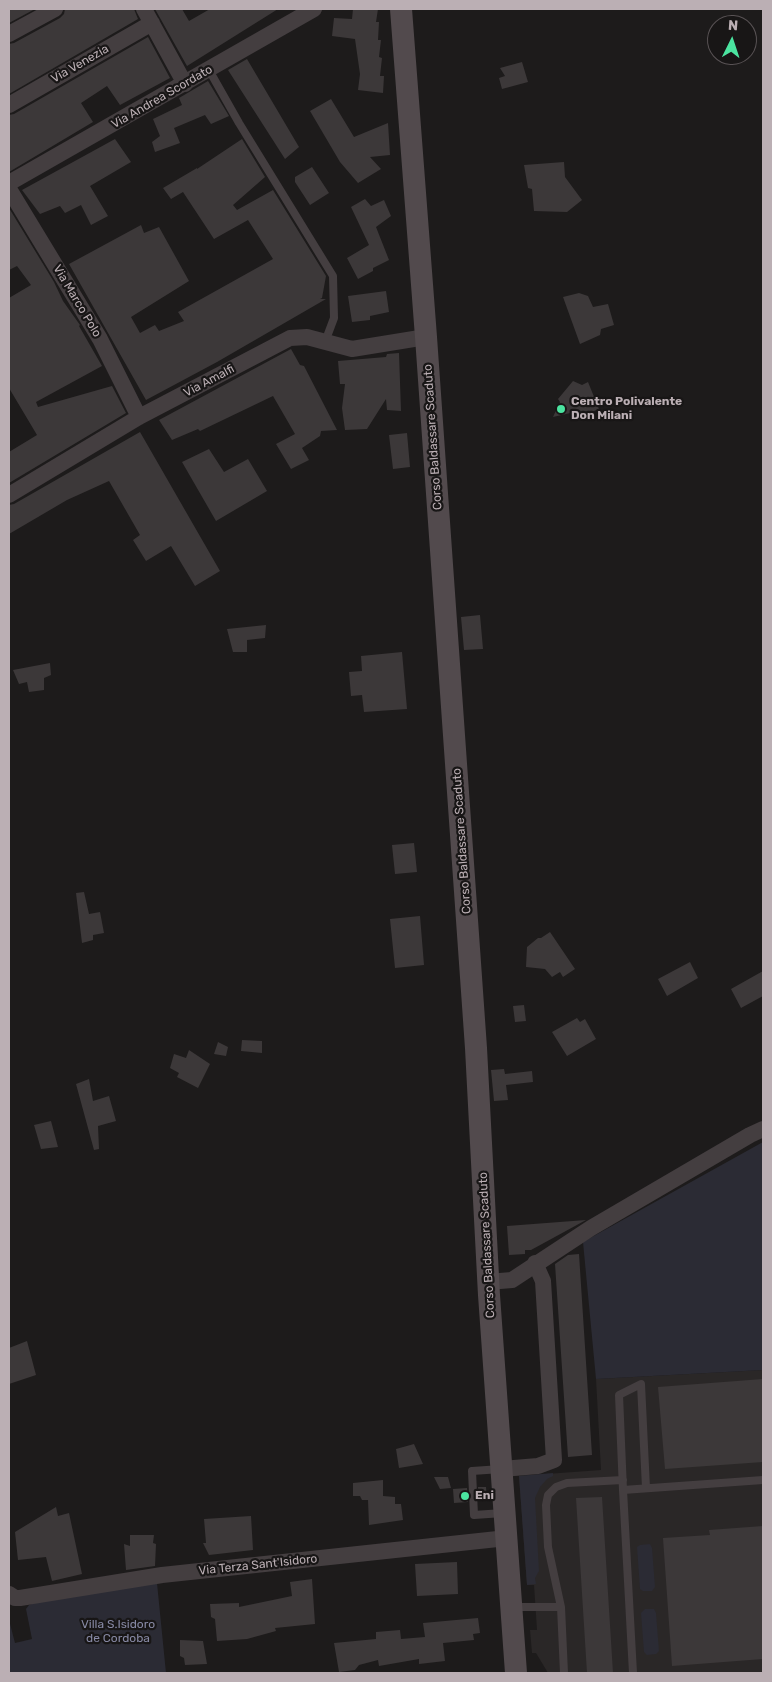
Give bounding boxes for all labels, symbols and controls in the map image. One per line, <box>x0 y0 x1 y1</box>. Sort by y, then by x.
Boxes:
north arrow <box>707 15 757 65</box>
text: N <box>727 17 739 34</box>
street label: Via Venezia <box>49 42 111 86</box>
street label: Via Andrea Scordato <box>109 62 215 132</box>
street label: Via Marco Polo <box>50 262 104 340</box>
street label: Via Amalfi <box>181 362 237 400</box>
street label: Corso Baldassare Scaduto <box>421 364 445 510</box>
place label: Centro Polivalente Don Milani <box>571 395 682 423</box>
marker: Centro Polivalente Don Milani <box>555 403 567 415</box>
street label: Corso Baldassare Scaduto <box>450 768 474 914</box>
street label: Corso Baldassare Scaduto <box>476 1172 498 1318</box>
place label: Eni <box>475 1489 494 1503</box>
marker: Eni <box>459 1490 471 1502</box>
street label: Via Terza Sant'Isidoro <box>198 1552 318 1578</box>
park label: Villa S.Isidoro de Cordoba <box>81 1618 155 1646</box>

